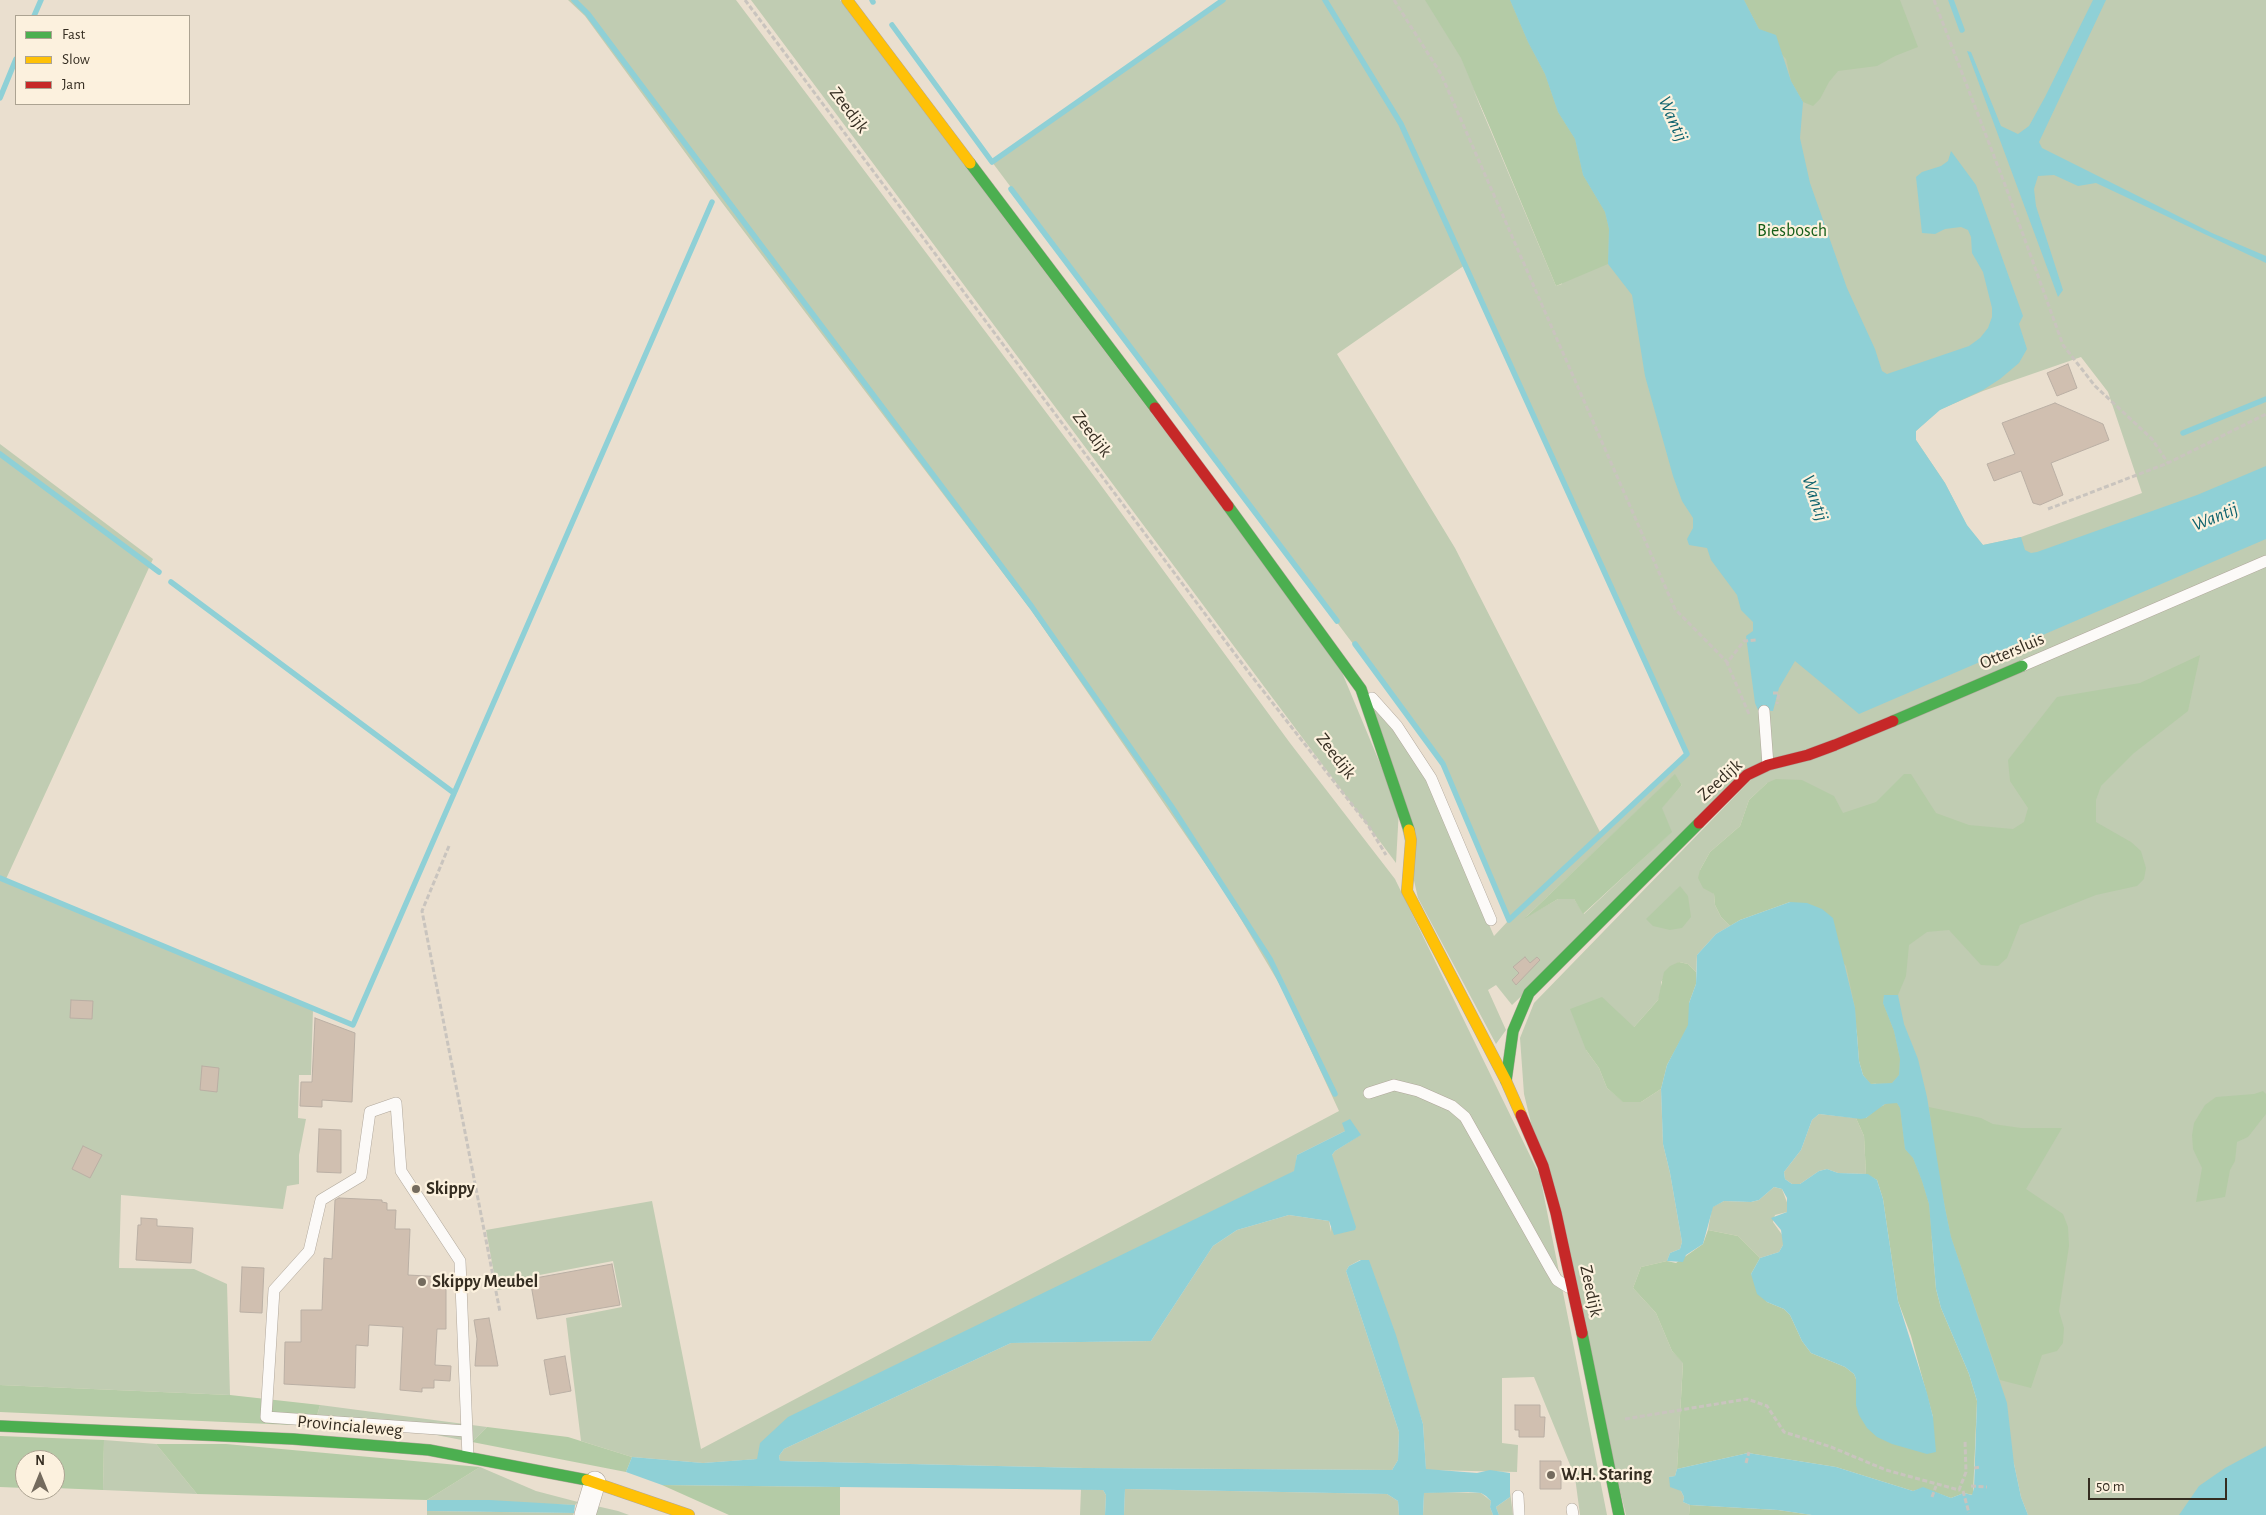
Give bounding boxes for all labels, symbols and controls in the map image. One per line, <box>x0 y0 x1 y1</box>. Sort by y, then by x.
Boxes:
legend <box>15 15 190 105</box>
text: Fast <box>62 27 85 42</box>
text: Slow <box>62 52 90 67</box>
text: Jam <box>62 77 85 92</box>
street label: Zeedijk <box>825 83 873 137</box>
water label: Wantij <box>1653 93 1693 145</box>
park label: Biesbosch <box>1757 220 1827 242</box>
street label: Zeedijk <box>1068 407 1116 461</box>
water label: Wantij <box>1797 472 1833 524</box>
water label: Wantij <box>2189 498 2241 536</box>
street label: Ottersluis <box>1976 628 2048 674</box>
street label: Zeedijk <box>1311 729 1361 783</box>
street label: Zeedijk <box>1693 754 1747 806</box>
place label: Skippy <box>426 1178 475 1200</box>
marker: Skippy <box>410 1183 422 1195</box>
street label: Zeedijk <box>1575 1263 1607 1319</box>
place label: Skippy Meubel <box>432 1271 538 1293</box>
marker: Skippy Meubel <box>416 1276 428 1288</box>
street label: Provincialeweg <box>296 1411 404 1441</box>
north arrow <box>15 1450 65 1500</box>
text: N <box>35 1454 45 1468</box>
place label: W.H. Staring <box>1561 1464 1652 1486</box>
scale bar <box>2091 1468 2230 1500</box>
marker: W.H. Staring <box>1545 1469 1557 1481</box>
text: 50 m <box>2096 1479 2125 1494</box>

